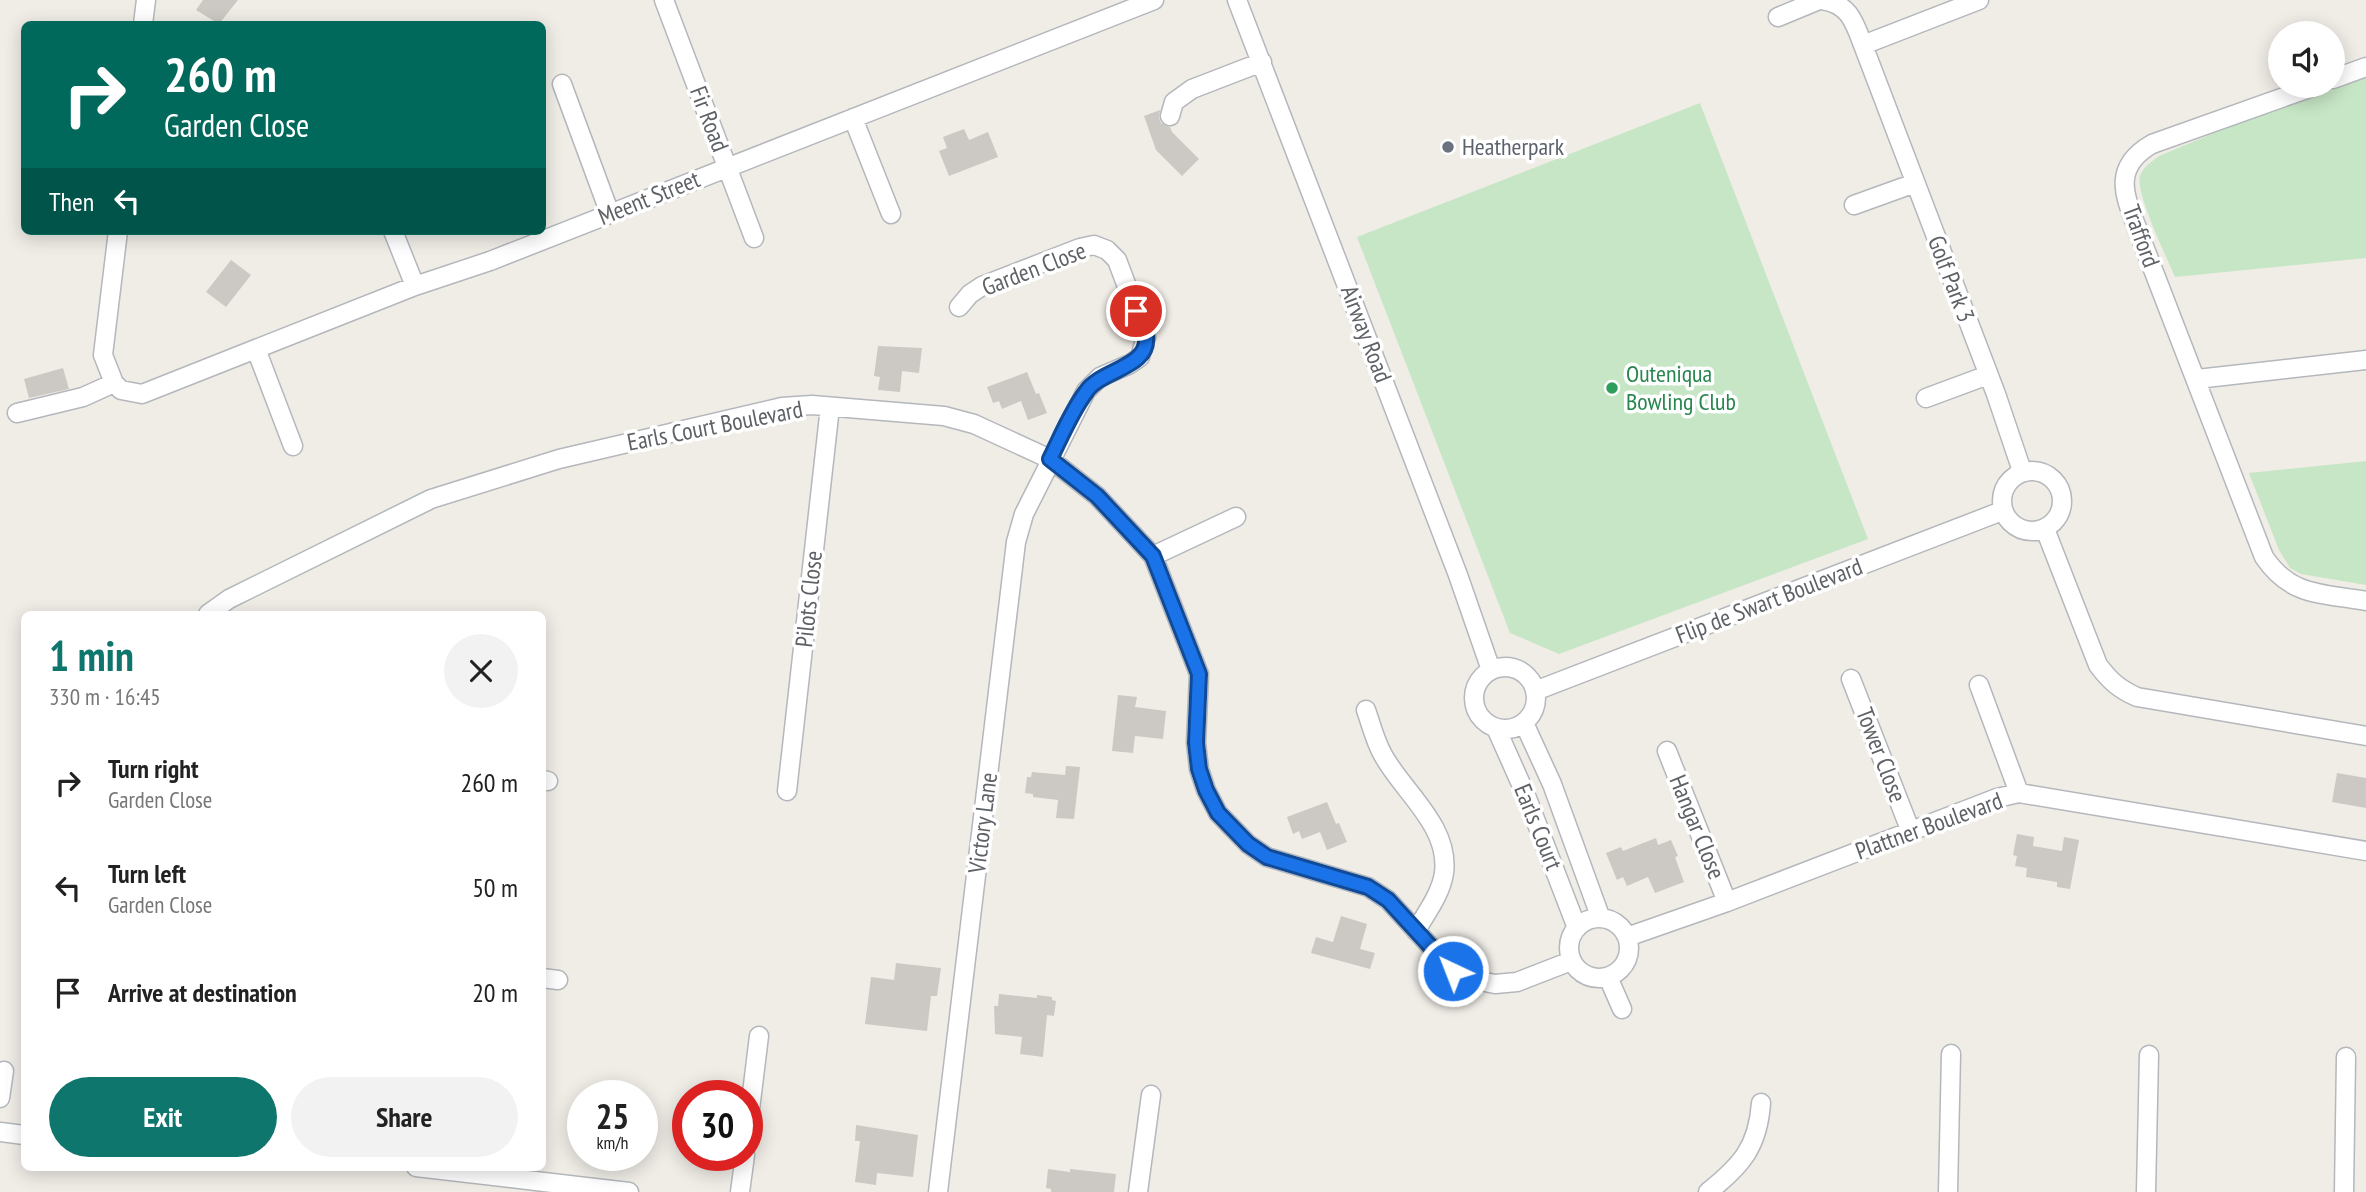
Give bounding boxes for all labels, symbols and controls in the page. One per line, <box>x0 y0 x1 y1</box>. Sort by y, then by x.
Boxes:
map controls <box>2268 21 2345 98</box>
button: sound <box>2268 21 2345 98</box>
text: 260 m <box>164 42 277 106</box>
icon: right <box>49 49 140 140</box>
street label: Fir Road <box>683 82 736 156</box>
text: Garden Close <box>164 104 309 146</box>
place label: Heatherpark <box>1462 131 1565 162</box>
marker: Heatherpark <box>1440 139 1456 155</box>
street label: Meent Street <box>593 163 705 232</box>
icon: left <box>108 182 146 220</box>
text: Then <box>49 185 94 218</box>
street label: Trafford <box>2116 200 2167 271</box>
street label: Golf Park 3 <box>1921 231 1982 326</box>
street label: Garden Close <box>977 235 1090 303</box>
pin <box>1106 281 1166 341</box>
street label: Airway Road <box>1334 281 1399 387</box>
icon: arrive <box>1117 292 1155 330</box>
place label: Outeniqua Bowling Club <box>1626 358 1736 417</box>
marker: Outeniqua Bowling Club <box>1604 380 1620 396</box>
street label: Earls Court Boulevard <box>624 393 805 458</box>
street label: Pilots Close <box>788 549 829 649</box>
street label: Flip de Swart Boulevard <box>1671 551 1867 650</box>
text: 1 min <box>49 628 134 683</box>
button: close <box>444 634 518 708</box>
text: 330 m · 16:45 <box>49 682 161 711</box>
street label: Tower Close <box>1849 703 1914 807</box>
text: Turn right <box>108 752 199 785</box>
icon: right <box>49 764 87 802</box>
text: 260 m <box>460 766 518 799</box>
street label: Hangar Close <box>1663 770 1732 883</box>
street label: Victory Lane <box>961 771 1004 876</box>
street label: Earls Court <box>1507 779 1570 875</box>
text: Garden Close <box>108 785 212 814</box>
street label: Plattner Boulevard <box>1851 785 2007 867</box>
text: Turn left <box>108 857 186 890</box>
icon: left <box>49 869 87 907</box>
text: 50 m <box>472 871 518 904</box>
text: Garden Close <box>108 890 212 919</box>
position arrow <box>1416 934 1490 1008</box>
icon: arrive <box>49 974 87 1012</box>
text: Arrive at destination <box>108 976 297 1009</box>
text: 20 m <box>472 976 518 1009</box>
button: Exit <box>49 1077 277 1157</box>
button: Share <box>291 1077 518 1157</box>
speed limit sign: 30 <box>672 1080 763 1171</box>
text: 25 <box>596 1093 629 1139</box>
text: km/h <box>597 1131 628 1154</box>

